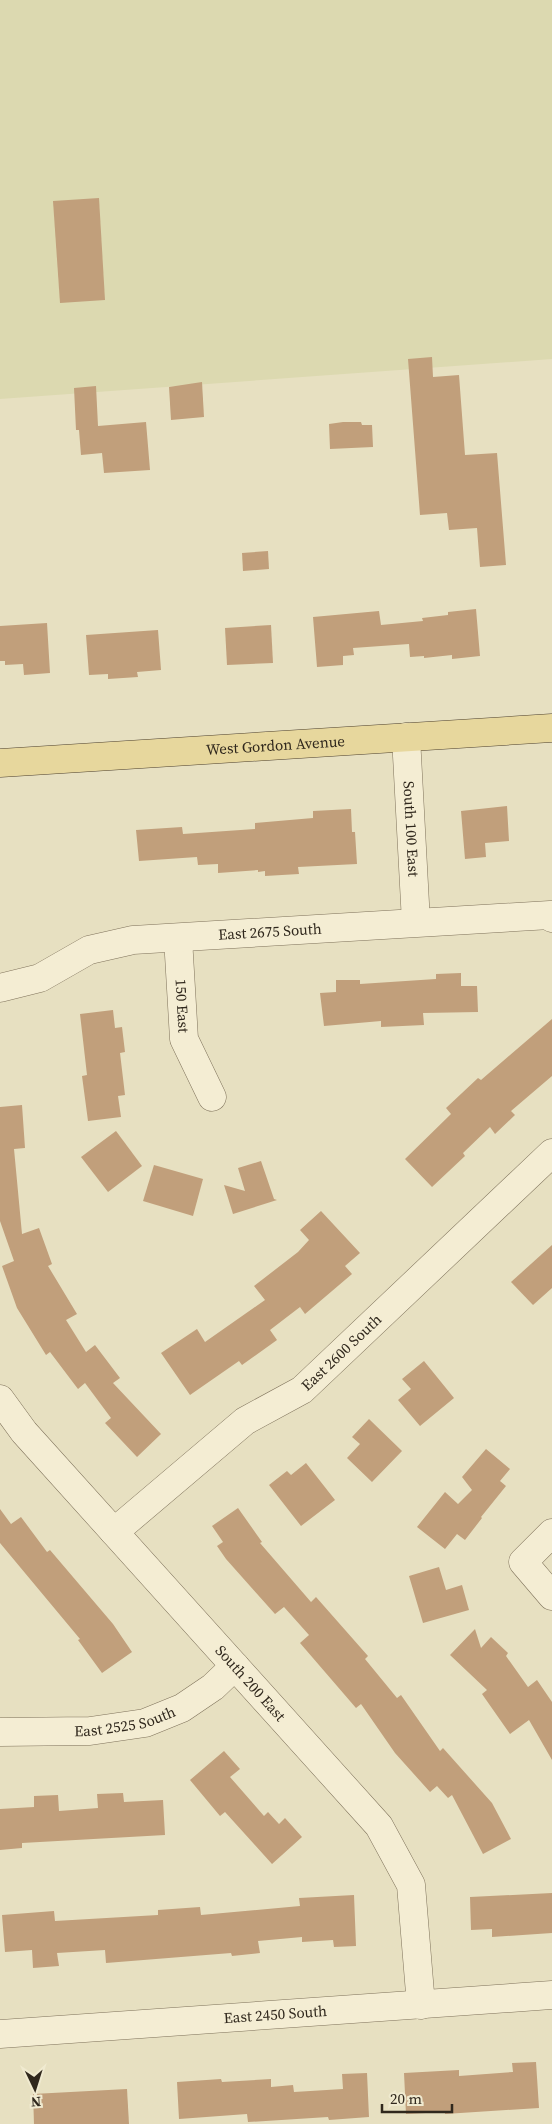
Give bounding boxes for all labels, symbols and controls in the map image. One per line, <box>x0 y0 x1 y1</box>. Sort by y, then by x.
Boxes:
street label: West Gordon Avenue <box>205 730 346 760</box>
street label: South 100 East <box>398 780 425 877</box>
street label: East 2675 South <box>218 918 322 945</box>
street label: 150 East <box>170 978 195 1034</box>
street label: East 2600 South <box>296 1309 386 1395</box>
street label: South 200 East <box>211 1640 291 1726</box>
street label: East 2525 South <box>74 1701 179 1741</box>
street label: East 2450 South <box>223 2000 328 2028</box>
north arrow <box>10 2064 60 2114</box>
scale bar <box>382 2082 452 2114</box>
text: 20 m <box>390 2088 422 2109</box>
text: N <box>30 2092 42 2112</box>

